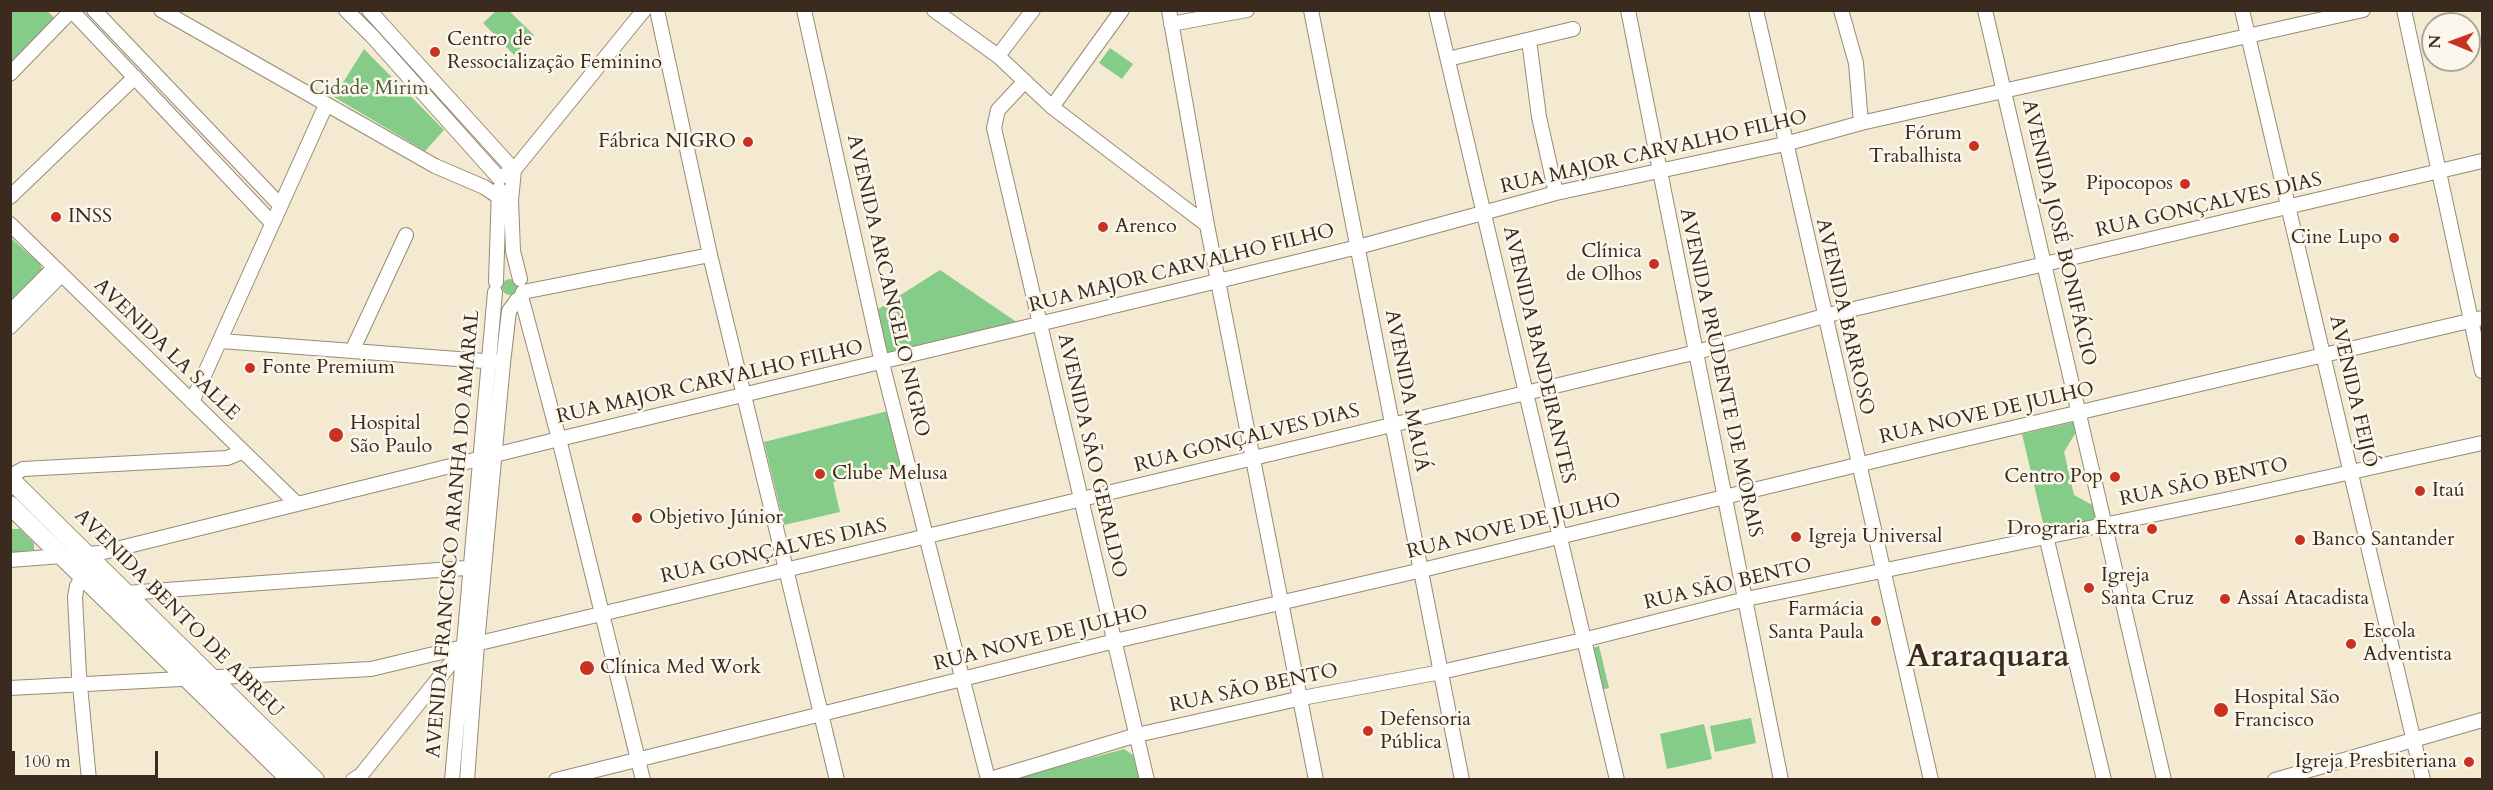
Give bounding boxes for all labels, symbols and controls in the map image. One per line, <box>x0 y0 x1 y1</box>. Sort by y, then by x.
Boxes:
north arrow <box>2421 12 2481 72</box>
place label: Centro de Ressocialização Feminino <box>447 28 662 75</box>
text: N <box>2424 35 2446 49</box>
marker: Centro de Ressocialização Feminino <box>428 45 442 59</box>
park label: Cidade Mirim <box>309 77 429 101</box>
street label: AVENIDA JOSÉ BONIFÁCIO <box>2016 97 2100 369</box>
street label: RUA MAJOR CARVALHO FILHO <box>1498 106 1810 200</box>
place label: Fórum Trabalhista <box>1869 122 1962 169</box>
place label: Fábrica NIGRO <box>598 130 736 154</box>
street label: AVENIDA ARCANGELO NIGRO <box>841 133 933 439</box>
marker: Fábrica NIGRO <box>741 135 755 149</box>
marker: Fórum Trabalhista <box>1967 139 1981 153</box>
street label: RUA GONÇALVES DIAS <box>2094 168 2324 244</box>
place label: Pipocopos <box>2086 172 2173 196</box>
marker: Pipocopos <box>2178 177 2192 191</box>
place label: INSS <box>68 205 112 229</box>
street label: AVENIDA PRUDENTE DE MORAIS <box>1673 206 1767 540</box>
marker: INSS <box>49 210 63 224</box>
place label: Arenco <box>1115 215 1177 239</box>
street label: AVENIDA BARROSO <box>1810 216 1878 418</box>
street label: RUA MAJOR CARVALHO FILHO <box>1027 219 1337 319</box>
marker: Arenco <box>1096 220 1110 234</box>
street label: AVENIDA BANDEIRANTES <box>1497 224 1579 486</box>
place label: Cine Lupo <box>2291 226 2382 250</box>
marker: Cine Lupo <box>2387 231 2401 245</box>
place label: Clínica de Olhos <box>1566 240 1642 287</box>
marker: Clínica de Olhos <box>1647 257 1661 271</box>
street label: AVENIDA LA SALLE <box>88 274 244 426</box>
street label: AVENIDA MAUÁ <box>1379 308 1433 474</box>
street label: AVENIDA FRANCISCO ARANHA DO AMARAL <box>422 309 486 759</box>
street label: AVENIDA FEIJÓ <box>2323 313 2381 469</box>
street label: AVENIDA SÃO GERALDO <box>1051 332 1131 580</box>
street label: RUA MAJOR CARVALHO FILHO <box>554 336 866 430</box>
place label: Fonte Premium <box>262 356 395 380</box>
marker: Fonte Premium <box>243 361 257 375</box>
street label: RUA NOVE DE JULHO <box>1877 378 2097 450</box>
street label: RUA GONÇALVES DIAS <box>1132 399 1362 479</box>
place label: Hospital São Paulo <box>350 412 432 459</box>
marker: Hospital São Paulo <box>327 426 345 444</box>
street label: RUA SÃO BENTO <box>2118 453 2290 513</box>
place label: Clube Melusa <box>832 462 948 486</box>
place label: Centro Pop <box>2004 465 2103 489</box>
marker: Clube Melusa <box>813 467 827 481</box>
marker: Centro Pop <box>2108 470 2122 484</box>
place label: Itaú <box>2432 479 2465 503</box>
marker: Itaú <box>2413 484 2427 498</box>
street label: RUA NOVE DE JULHO <box>1405 489 1623 565</box>
street label: AVENIDA BENTO DE ABREU <box>69 505 287 723</box>
place label: Objetivo Júnior <box>649 506 783 530</box>
marker: Objetivo Júnior <box>630 511 644 525</box>
street label: RUA GONÇALVES DIAS <box>659 514 889 590</box>
place label: Drograria Extra <box>2007 517 2140 541</box>
marker: Drograria Extra <box>2145 522 2159 536</box>
place label: Igreja Universal <box>1808 525 1942 549</box>
place label: Banco Santander <box>2312 528 2454 552</box>
marker: Igreja Universal <box>1789 530 1803 544</box>
marker: Banco Santander <box>2293 533 2307 547</box>
street label: RUA SÃO BENTO <box>1642 554 1814 616</box>
place label: Igreja Santa Cruz <box>2101 564 2194 611</box>
marker: Igreja Santa Cruz <box>2082 581 2096 595</box>
place label: Assaí Atacadista <box>2237 587 2369 611</box>
marker: Assaí Atacadista <box>2218 592 2232 606</box>
place label: Farmácia Santa Paula <box>1768 598 1864 645</box>
street label: RUA NOVE DE JULHO <box>932 601 1150 677</box>
marker: Farmácia Santa Paula <box>1869 614 1883 628</box>
place label: Escola Adventista <box>2363 620 2452 667</box>
marker: Escola Adventista <box>2344 637 2358 651</box>
district label: Araraquara <box>1906 640 2070 678</box>
place label: Clínica Med Work <box>600 656 761 680</box>
marker: Clínica Med Work <box>578 659 596 677</box>
street label: RUA SÃO BENTO <box>1168 659 1340 719</box>
place label: Hospital São Francisco <box>2234 686 2339 733</box>
marker: Hospital São Francisco <box>2212 701 2230 719</box>
place label: Defensoria Pública <box>1380 708 1471 755</box>
marker: Defensoria Pública <box>1361 724 1375 738</box>
scale bar <box>15 739 160 777</box>
text: 100 m <box>23 749 71 774</box>
place label: Igreja Presbiteriana <box>2295 750 2457 774</box>
marker: Igreja Presbiteriana <box>2462 755 2476 769</box>

